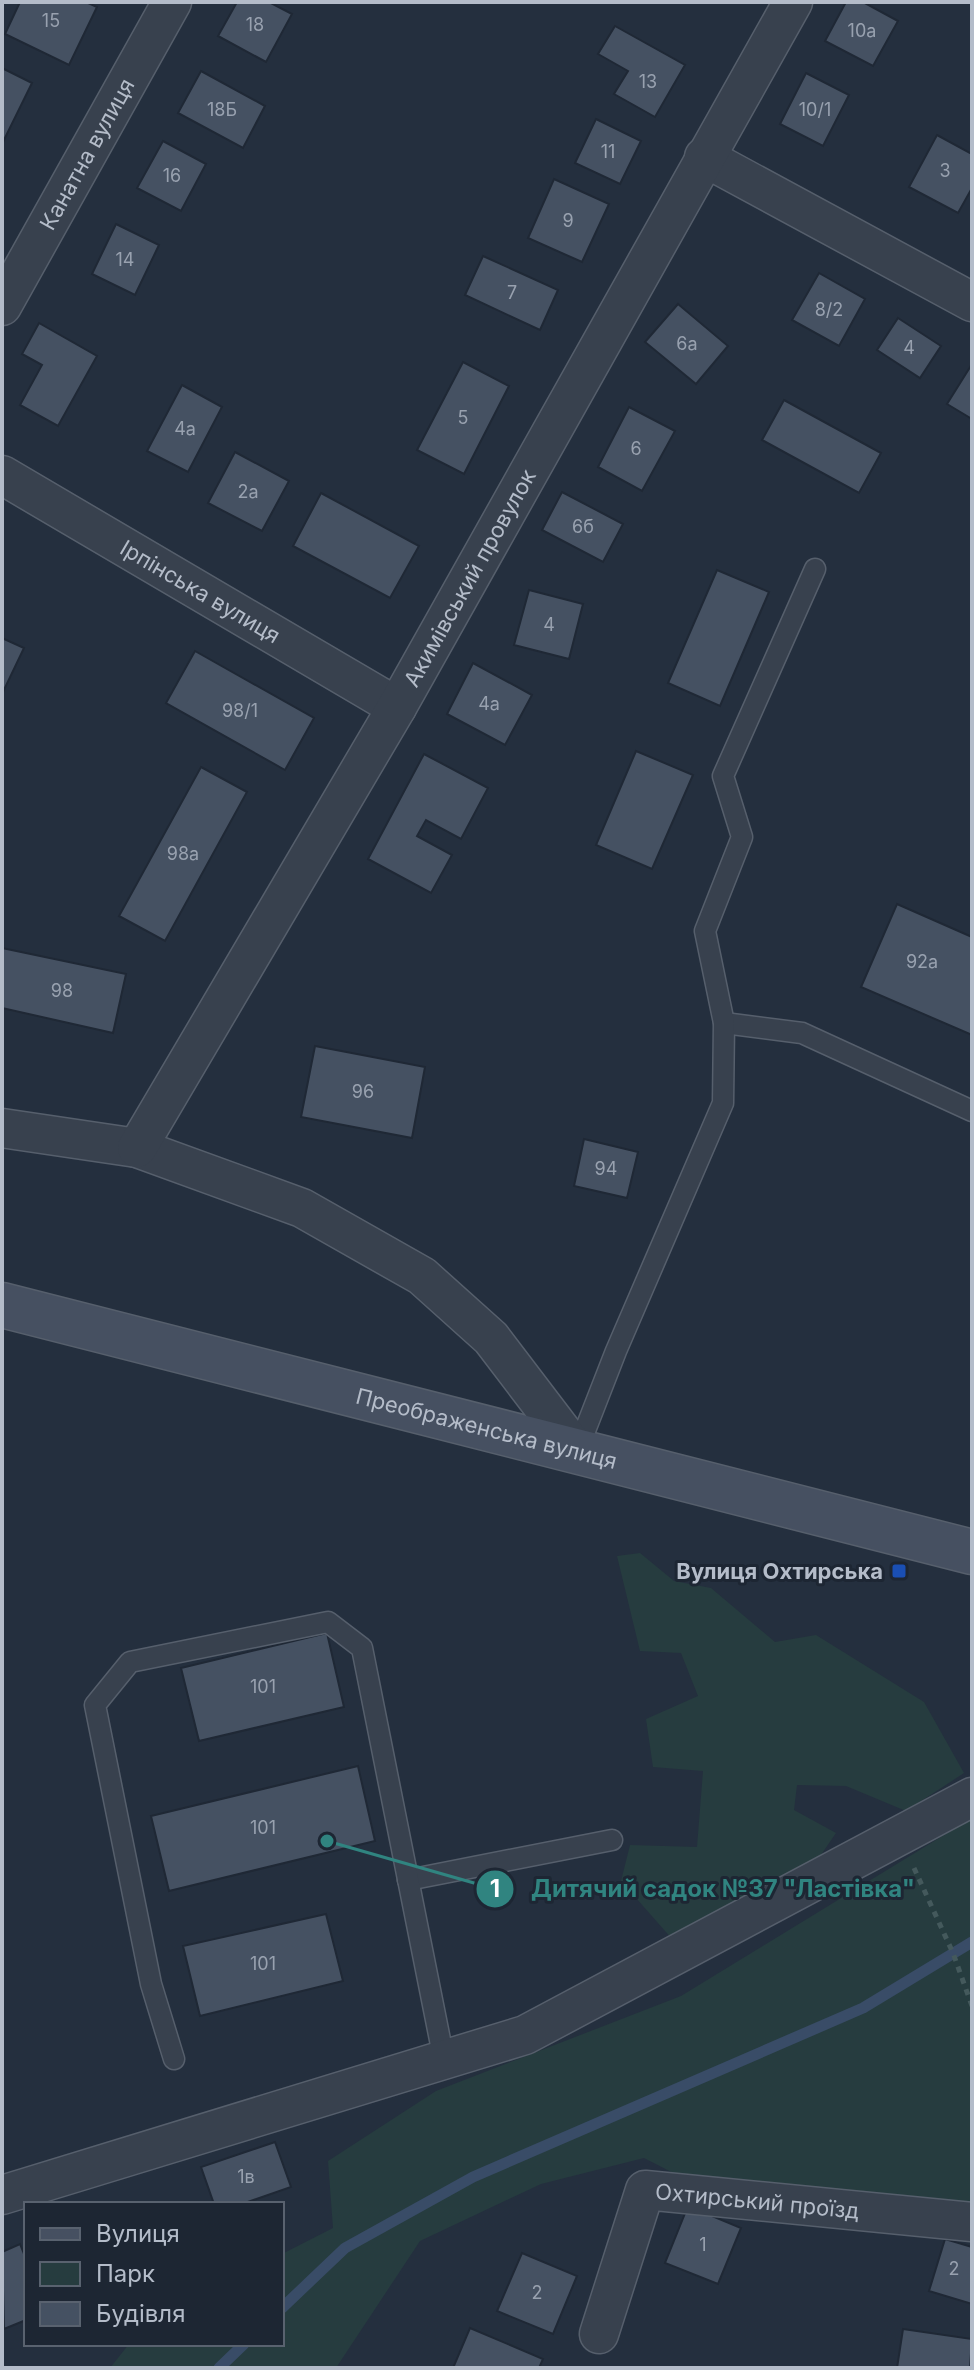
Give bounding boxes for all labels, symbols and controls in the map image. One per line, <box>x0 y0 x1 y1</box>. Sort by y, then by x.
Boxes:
house number: 15 <box>42 10 60 31</box>
house number: 18 <box>246 14 264 35</box>
house number: 10а <box>848 20 876 41</box>
house number: 13 <box>639 71 657 92</box>
street label: Канатна вулиця <box>34 74 140 234</box>
house number: 18Б <box>207 99 237 120</box>
house number: 10/1 <box>799 99 831 120</box>
house number: 11 <box>601 141 615 162</box>
house number: 3 <box>939 160 951 181</box>
house number: 16 <box>163 165 181 186</box>
house number: 9 <box>562 210 574 231</box>
house number: 14 <box>116 249 134 270</box>
house number: 7 <box>507 282 517 303</box>
house number: 8/2 <box>815 299 843 320</box>
house number: 6а <box>676 333 698 354</box>
house number: 4 <box>903 337 915 358</box>
house number: 5 <box>458 407 468 428</box>
house number: 4а <box>174 418 196 439</box>
house number: 6 <box>630 438 642 459</box>
street label: Акимівський провулок <box>398 465 541 691</box>
house number: 2а <box>237 481 259 502</box>
house number: 6б <box>572 516 594 537</box>
street label: Ірпінська вулиця <box>116 534 285 648</box>
house number: 4 <box>543 614 555 635</box>
house number: 4а <box>478 693 500 714</box>
house number: 98/1 <box>222 700 258 721</box>
house number: 98а <box>167 843 199 864</box>
house number: 92а <box>906 951 938 972</box>
house number: 98 <box>51 980 73 1001</box>
house number: 96 <box>352 1081 374 1102</box>
house number: 94 <box>595 1158 617 1179</box>
street label: Преображенська вулиця <box>353 1383 620 1474</box>
place label: Вулиця Охтирська <box>676 1558 883 1584</box>
marker: Вулиця Охтирська <box>890 1562 908 1580</box>
house number: 101 <box>250 1676 276 1697</box>
house number: 101 <box>250 1817 276 1838</box>
callout: Дитячий садок №37 "Ластівка" <box>475 1865 931 1913</box>
text: 1 <box>490 1874 500 1903</box>
text: Дитячий садок №37 "Ластівка" <box>531 1874 915 1903</box>
house number: 101 <box>250 1953 276 1974</box>
house number: 1в <box>237 2166 255 2187</box>
street label: Охтирський проїзд <box>654 2178 861 2224</box>
legend <box>24 2202 284 2346</box>
text: Вулиця <box>96 2219 180 2248</box>
house number: 1 <box>699 2234 707 2255</box>
house number: 2 <box>949 2258 959 2279</box>
text: Парк <box>96 2259 155 2288</box>
house number: 2 <box>532 2282 542 2303</box>
text: Будівля <box>96 2299 185 2328</box>

